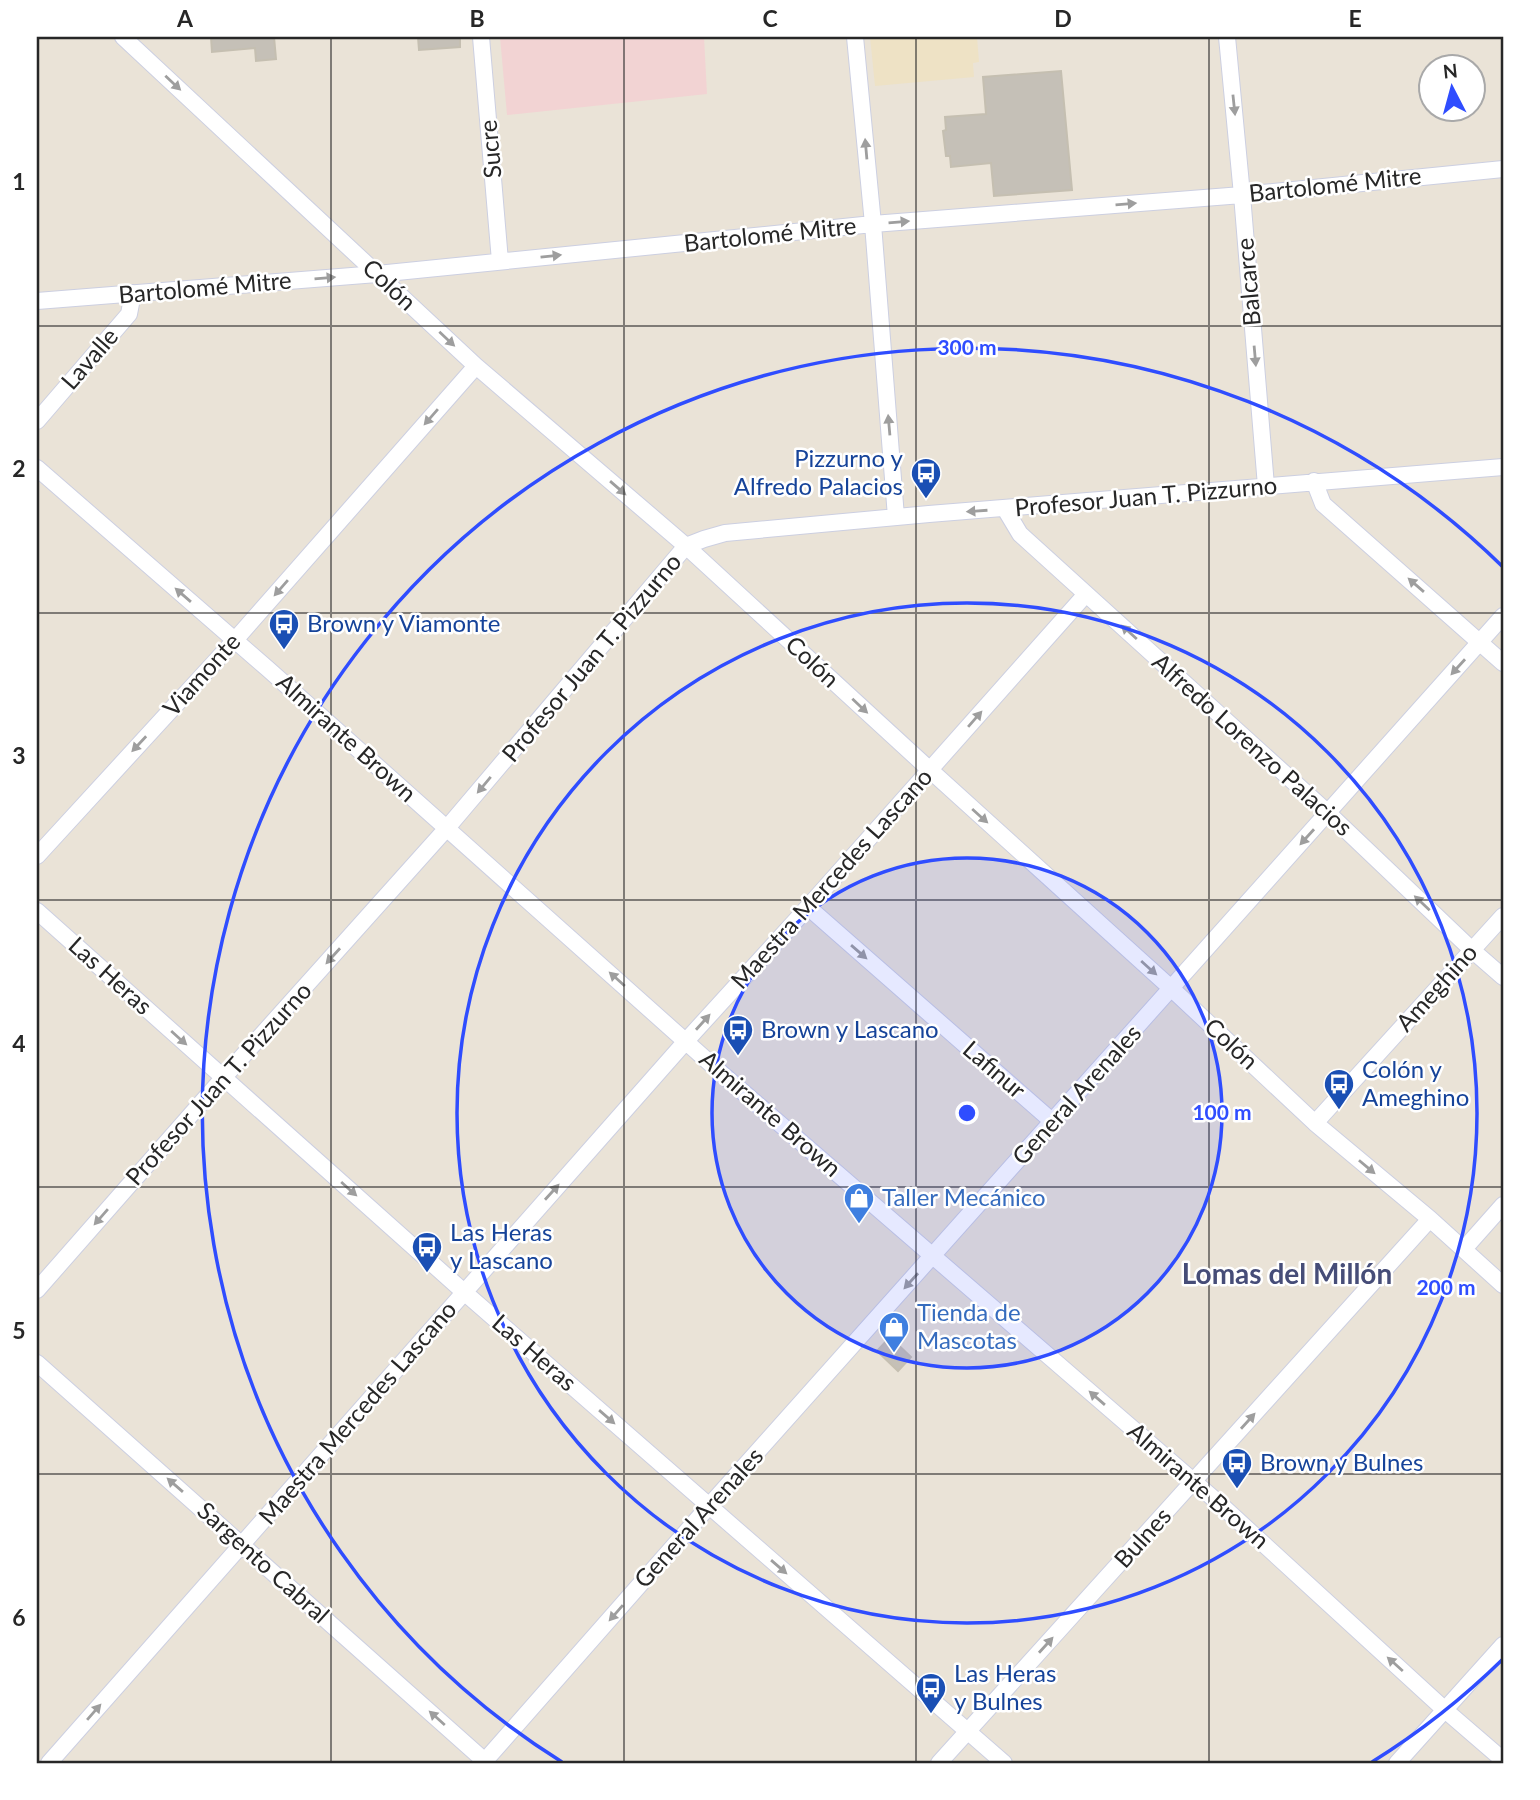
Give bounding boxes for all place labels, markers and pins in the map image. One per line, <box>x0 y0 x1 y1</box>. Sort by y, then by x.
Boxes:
place label: Pizzurno y Alfredo Palacios <box>734 443 904 500</box>
bus stop icon: Pizzurno y Alfredo Palacios <box>909 456 943 500</box>
bus stop icon: Brown y Viamonte <box>267 607 301 651</box>
place label: Brown y Viamonte <box>307 608 501 637</box>
bus stop icon: Brown y Lascano <box>721 1013 755 1057</box>
place label: Brown y Lascano <box>761 1014 939 1043</box>
place label: Colón y Ameghino <box>1362 1054 1469 1111</box>
bus stop icon: Colón y Ameghino <box>1322 1067 1356 1111</box>
centre of rings <box>955 1101 979 1125</box>
shop icon: Taller Mecánico <box>842 1181 876 1225</box>
place label: Taller Mecánico <box>882 1182 1046 1211</box>
place label: Las Heras y Lascano <box>450 1217 553 1274</box>
bus stop icon: Las Heras y Lascano <box>410 1230 444 1274</box>
place label: Tienda de Mascotas <box>917 1297 1021 1354</box>
shop icon: Tienda de Mascotas <box>877 1310 911 1354</box>
bus stop icon: Brown y Bulnes <box>1220 1446 1254 1490</box>
place label: Brown y Bulnes <box>1260 1447 1423 1476</box>
place label: Las Heras y Bulnes <box>954 1658 1056 1715</box>
bus stop icon: Las Heras y Bulnes <box>914 1671 948 1715</box>

